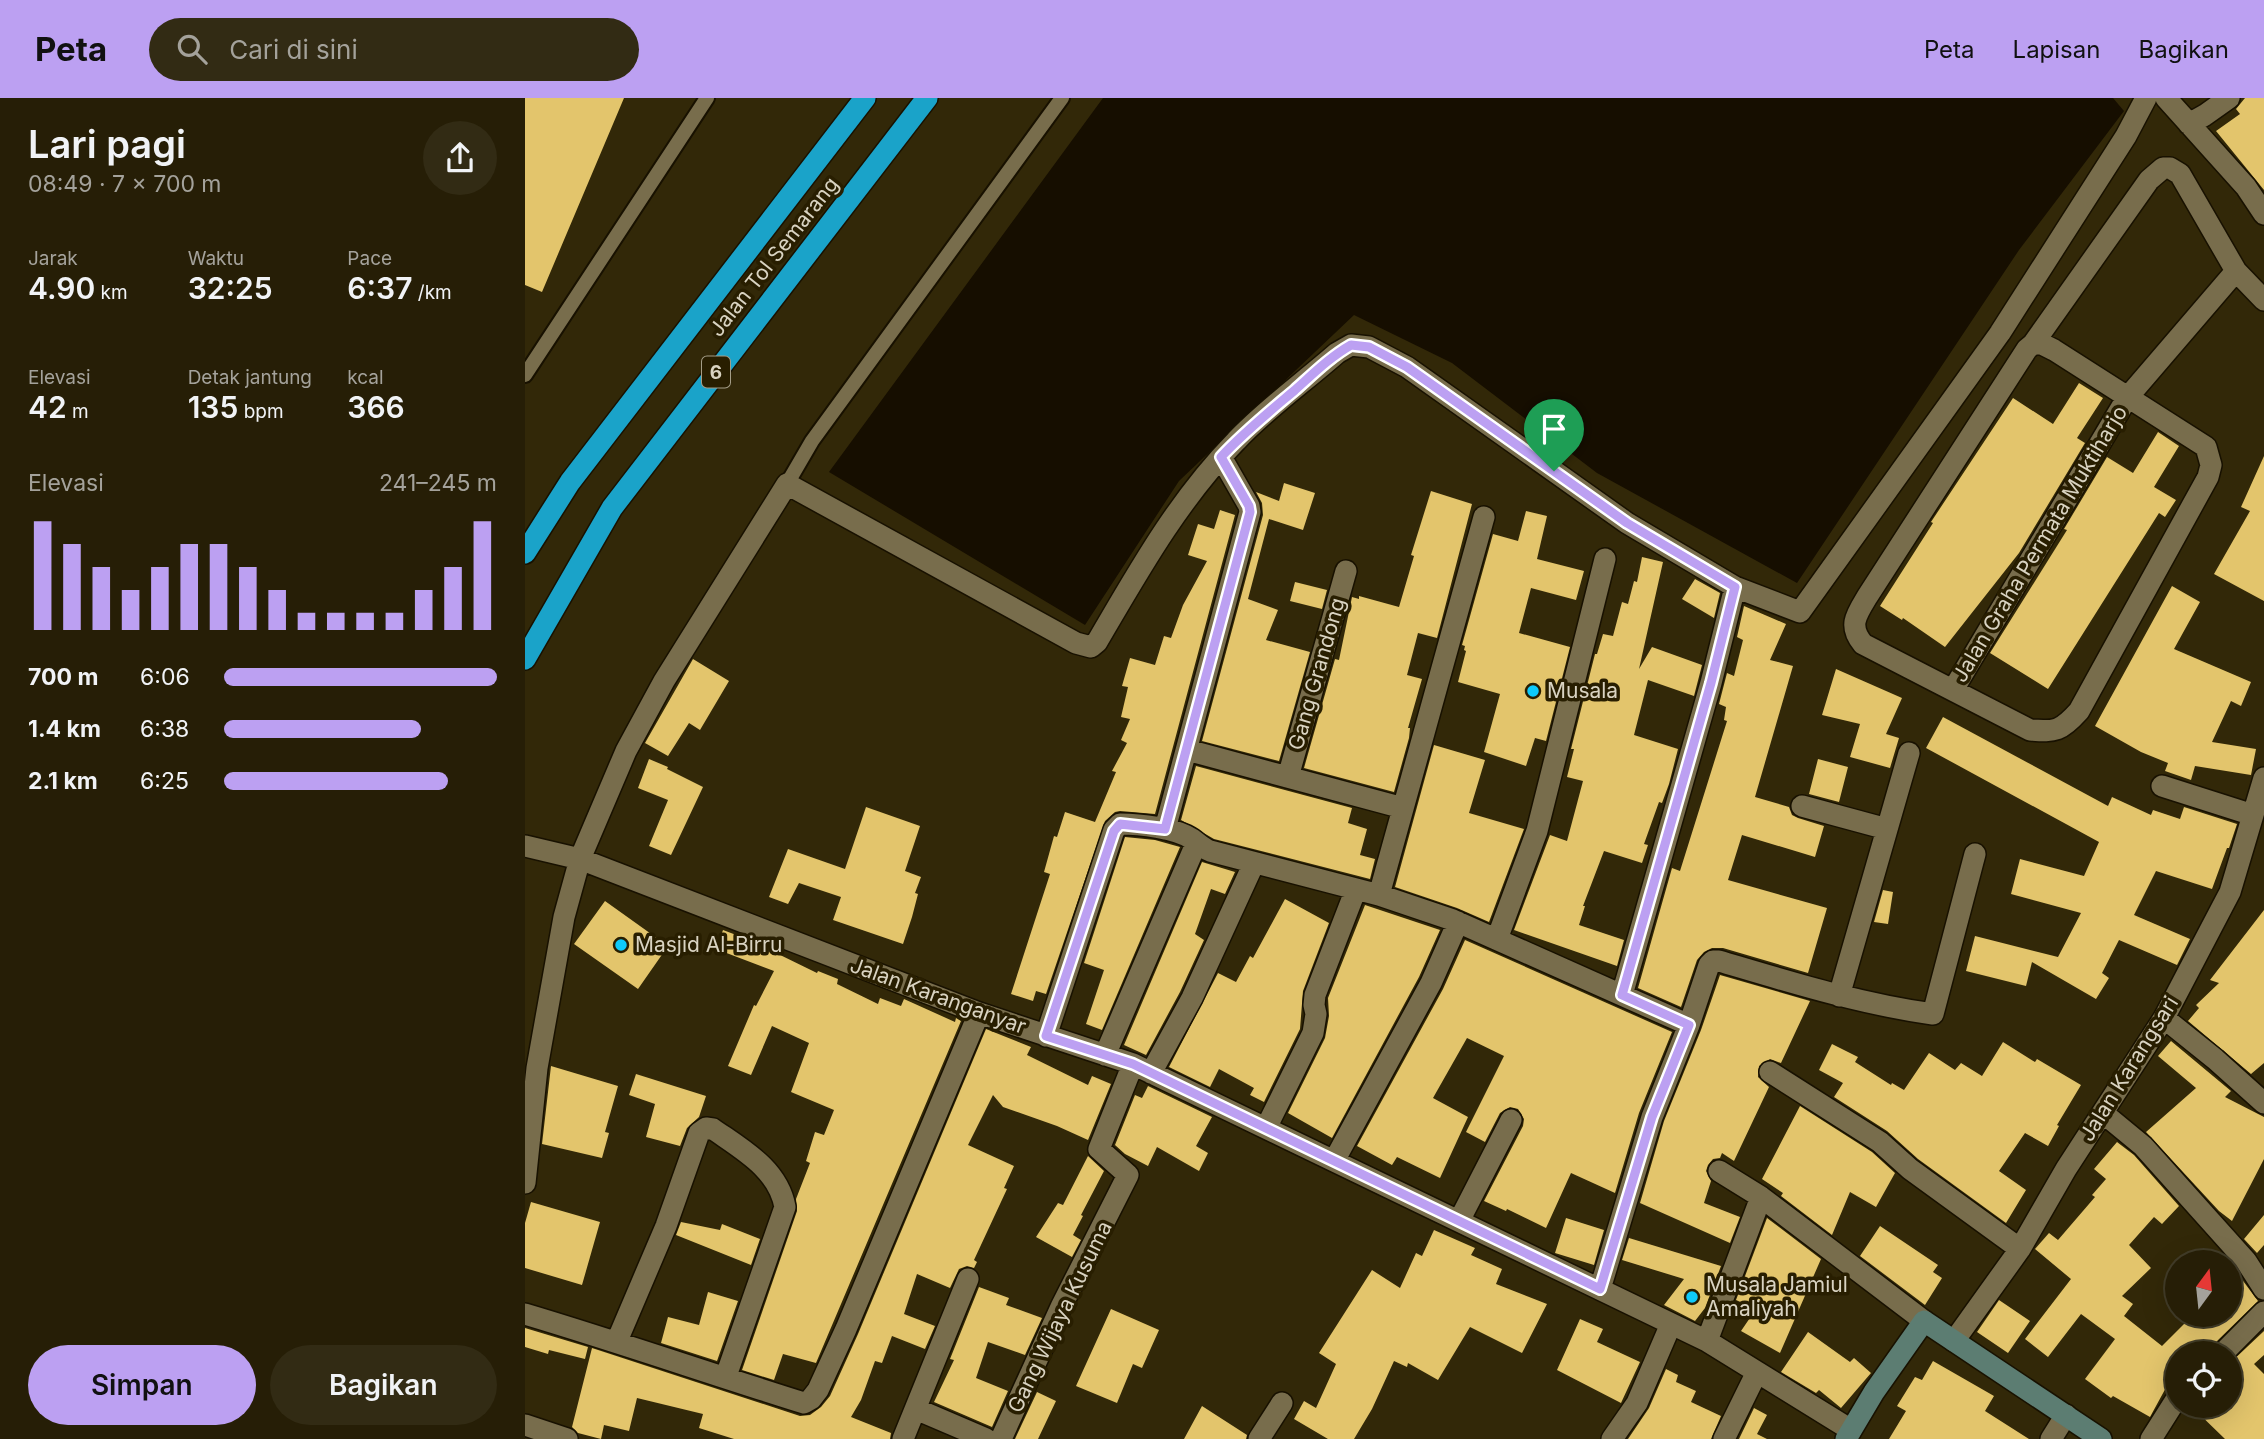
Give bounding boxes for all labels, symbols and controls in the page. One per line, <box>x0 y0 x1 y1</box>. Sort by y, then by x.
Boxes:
search box <box>149 18 639 81</box>
text: Peta <box>35 29 107 69</box>
icon: search <box>173 30 211 68</box>
text: Cari di sini <box>229 34 358 65</box>
text: Peta <box>1924 35 1975 64</box>
text: Lapisan <box>2013 35 2100 64</box>
text: Bagikan <box>2138 35 2229 64</box>
text: Lari pagi <box>28 121 186 167</box>
button: share <box>423 121 497 195</box>
text: 08:49 · 7 × 700 m <box>28 170 222 198</box>
street label: Jalan Tol Semarang <box>704 172 844 341</box>
text: Jarak <box>28 247 78 270</box>
text: Waktu <box>188 247 244 270</box>
text: Pace <box>347 247 392 270</box>
text: 4.90 <box>28 270 95 306</box>
text: 32:25 <box>188 270 273 306</box>
text: 6:37 <box>347 270 412 306</box>
text: km <box>95 281 128 304</box>
text: /km <box>412 281 452 304</box>
road number: 6 <box>702 356 730 388</box>
text: Elevasi <box>28 366 91 389</box>
text: Detak jantung <box>188 366 312 389</box>
text: kcal <box>347 366 384 389</box>
text: 42 <box>28 389 67 425</box>
text: 135 <box>188 389 238 425</box>
text: 366 <box>347 389 405 425</box>
pin <box>1524 399 1584 471</box>
text: m <box>67 400 89 423</box>
text: bpm <box>238 400 284 423</box>
street label: Jalan Graha Permata Muktiharjo <box>1947 401 2132 687</box>
icon: arrive <box>1535 410 1573 448</box>
text: Elevasi <box>28 469 104 497</box>
text: 241–245 m <box>379 469 497 497</box>
street label: Gang Grandong <box>1283 595 1350 753</box>
text: 700 m <box>28 663 98 691</box>
text: 6:06 <box>140 663 190 691</box>
place label: Musala <box>1547 678 1618 703</box>
marker: Musala <box>1525 683 1541 699</box>
text: 1.4 km <box>28 715 101 743</box>
text: 6:38 <box>140 715 189 743</box>
text: 2.1 km <box>28 767 98 795</box>
text: 6:25 <box>140 767 189 795</box>
place label: Masjid Al-Birru <box>635 932 782 957</box>
marker: Masjid Al-Birru <box>613 937 629 953</box>
street label: Jalan Karanganyar <box>847 952 1030 1039</box>
street label: Jalan Karangsari <box>2074 992 2183 1146</box>
street label: Gang Wijaya Kusuma <box>1002 1217 1117 1417</box>
north arrow <box>2165 1250 2242 1326</box>
map controls <box>2165 1250 2242 1418</box>
place label: Musala Jamiul Amaliyah <box>1706 1272 1848 1321</box>
marker: Musala Jamiul Amaliyah <box>1684 1289 1700 1305</box>
button: locate <box>2165 1341 2242 1418</box>
button: Simpan <box>28 1345 256 1425</box>
button: Bagikan <box>270 1345 497 1425</box>

